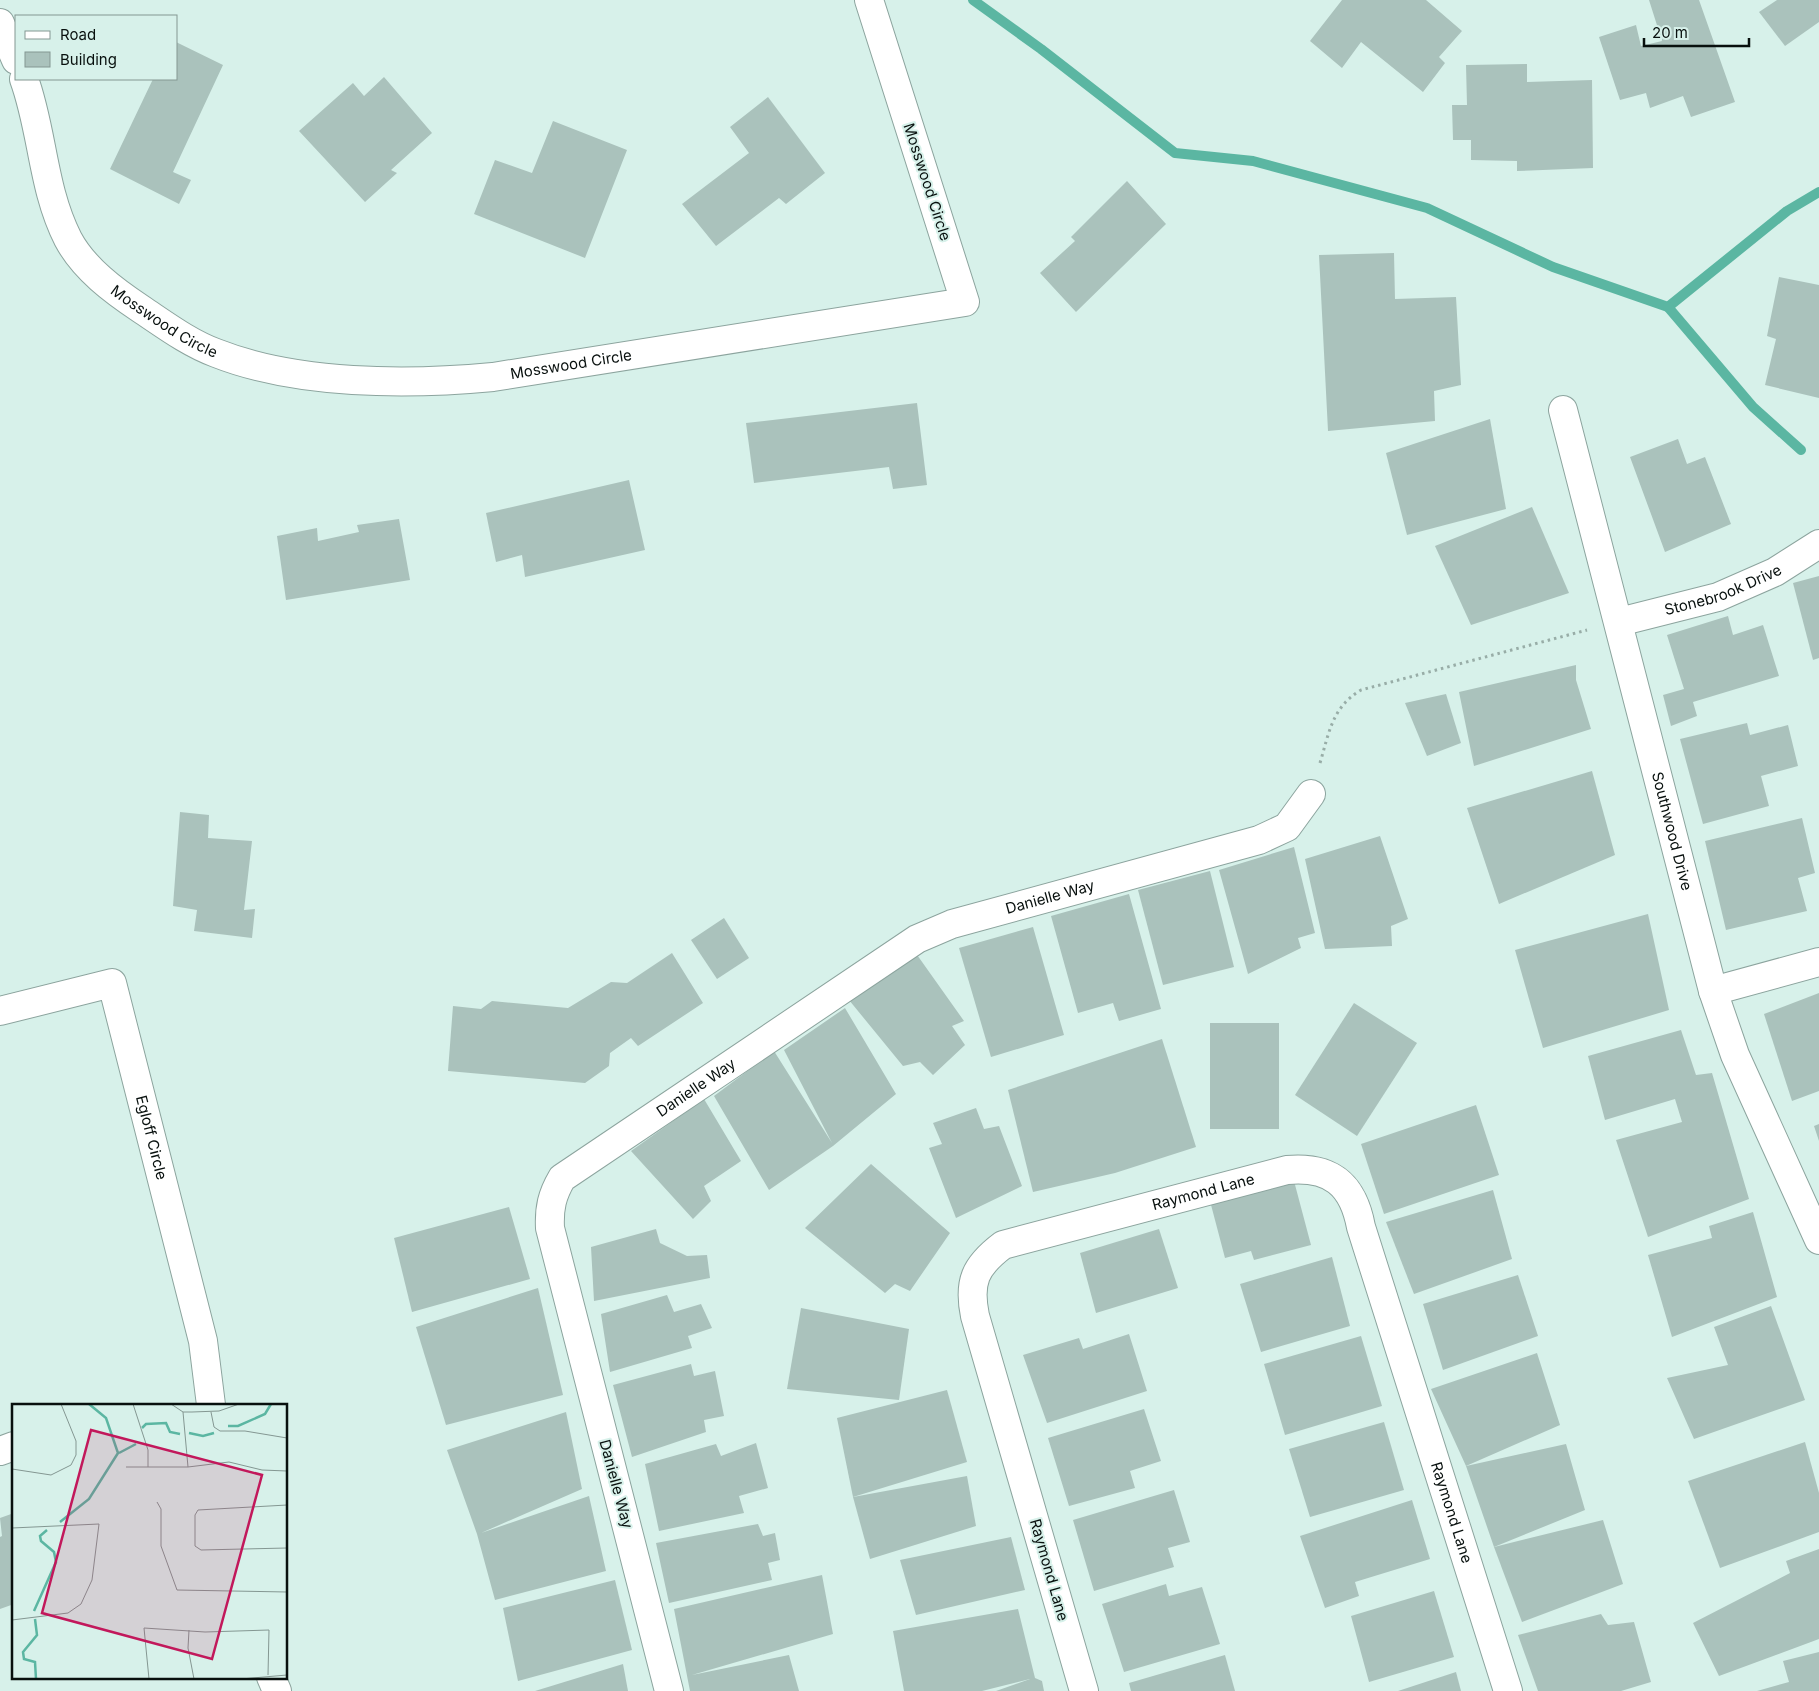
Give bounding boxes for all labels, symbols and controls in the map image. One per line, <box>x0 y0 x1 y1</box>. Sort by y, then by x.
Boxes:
legend <box>15 15 178 80</box>
scale bar <box>1644 15 1749 47</box>
text: 20 m <box>1652 23 1688 42</box>
text: Road <box>60 25 96 44</box>
text: Building <box>60 50 117 69</box>
street label: Mosswood Circle <box>899 121 955 243</box>
street label: Mosswood Circle <box>107 281 220 362</box>
street label: Mosswood Circle <box>509 345 633 383</box>
street label: Stonebrook Drive <box>1662 560 1785 619</box>
street label: Southwood Drive <box>1648 770 1697 892</box>
street label: Danielle Way <box>1003 875 1097 918</box>
street label: Danielle Way <box>653 1054 740 1121</box>
street label: Egloff Circle <box>132 1093 172 1182</box>
street label: Raymond Lane <box>1150 1169 1256 1214</box>
inset map <box>12 1404 288 1678</box>
street label: Danielle Way <box>595 1437 638 1531</box>
street label: Raymond Lane <box>1427 1460 1477 1566</box>
street label: Raymond Lane <box>1026 1517 1073 1623</box>

